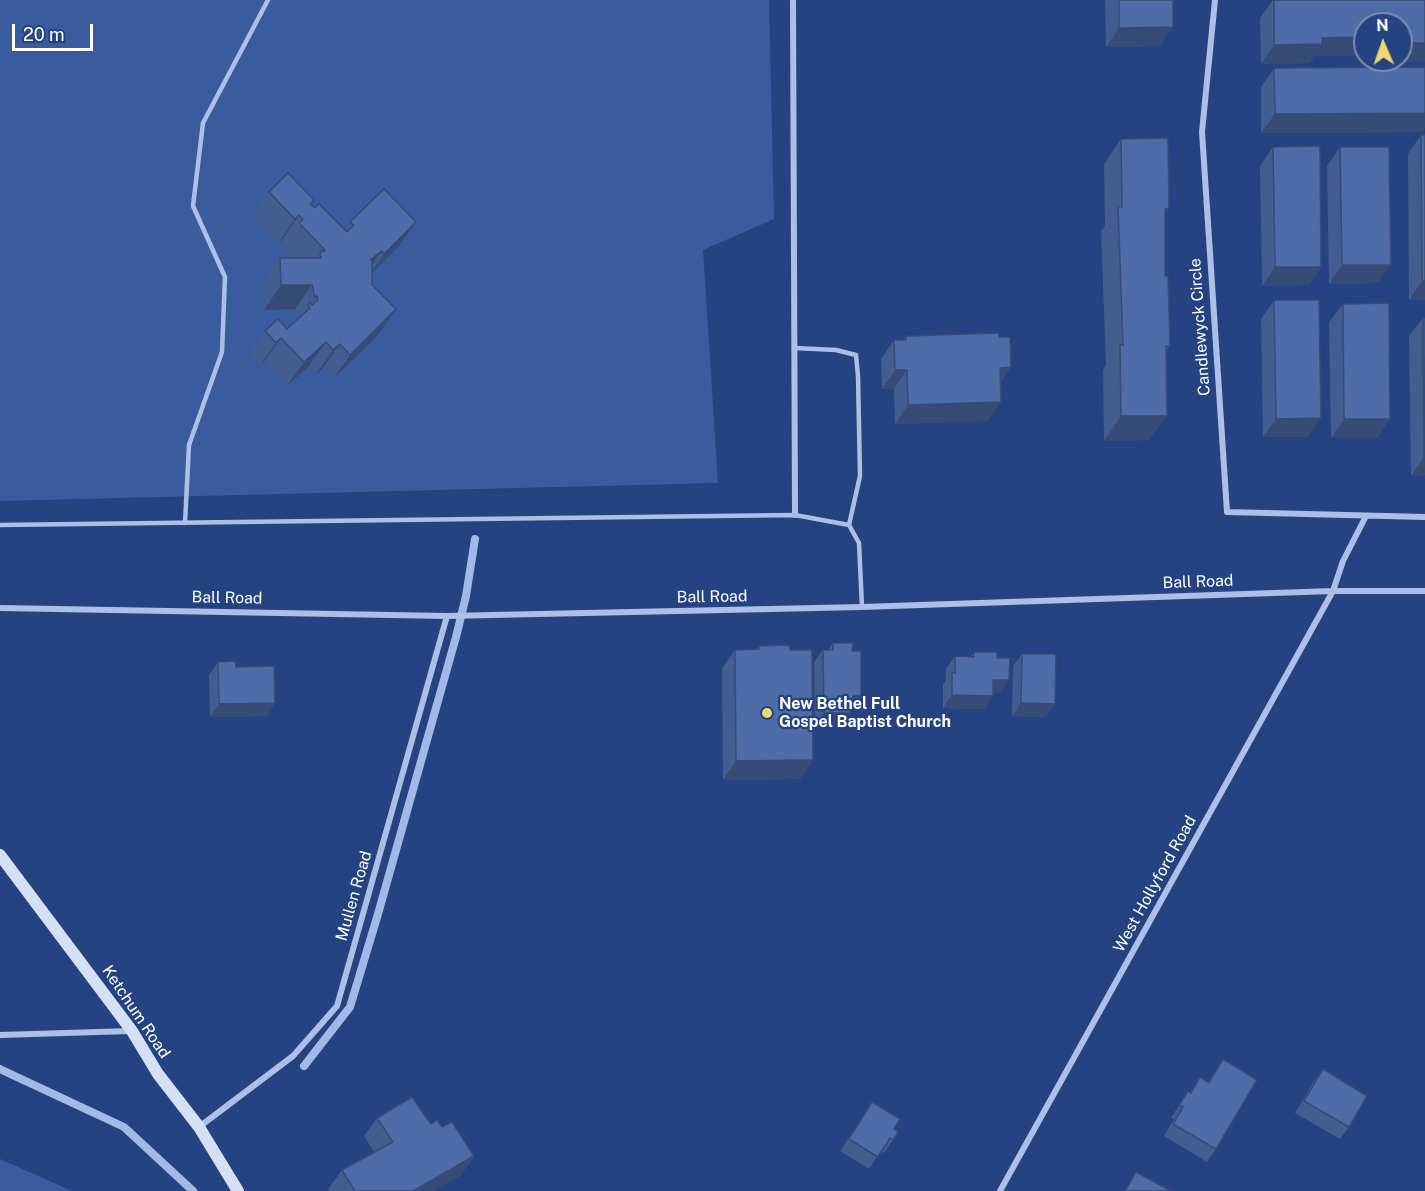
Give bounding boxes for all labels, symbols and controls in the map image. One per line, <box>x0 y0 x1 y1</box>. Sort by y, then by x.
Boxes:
scale bar <box>15 12 96 50</box>
north arrow <box>1353 12 1413 72</box>
text: N <box>1376 16 1389 35</box>
text: 20 m <box>23 24 65 45</box>
street label: Candlewyck Circle <box>1186 258 1214 396</box>
street label: Ball Road <box>1162 571 1234 593</box>
street label: Ball Road <box>676 587 748 607</box>
street label: Ball Road <box>191 588 263 608</box>
place label: New Bethel Full Gospel Baptist Church <box>779 694 951 732</box>
marker: New Bethel Full Gospel Baptist Church <box>760 706 774 720</box>
street label: West Hollyford Road <box>1109 812 1201 956</box>
street label: Mullen Road <box>332 849 376 943</box>
street label: Ketchum Road <box>98 962 174 1062</box>

